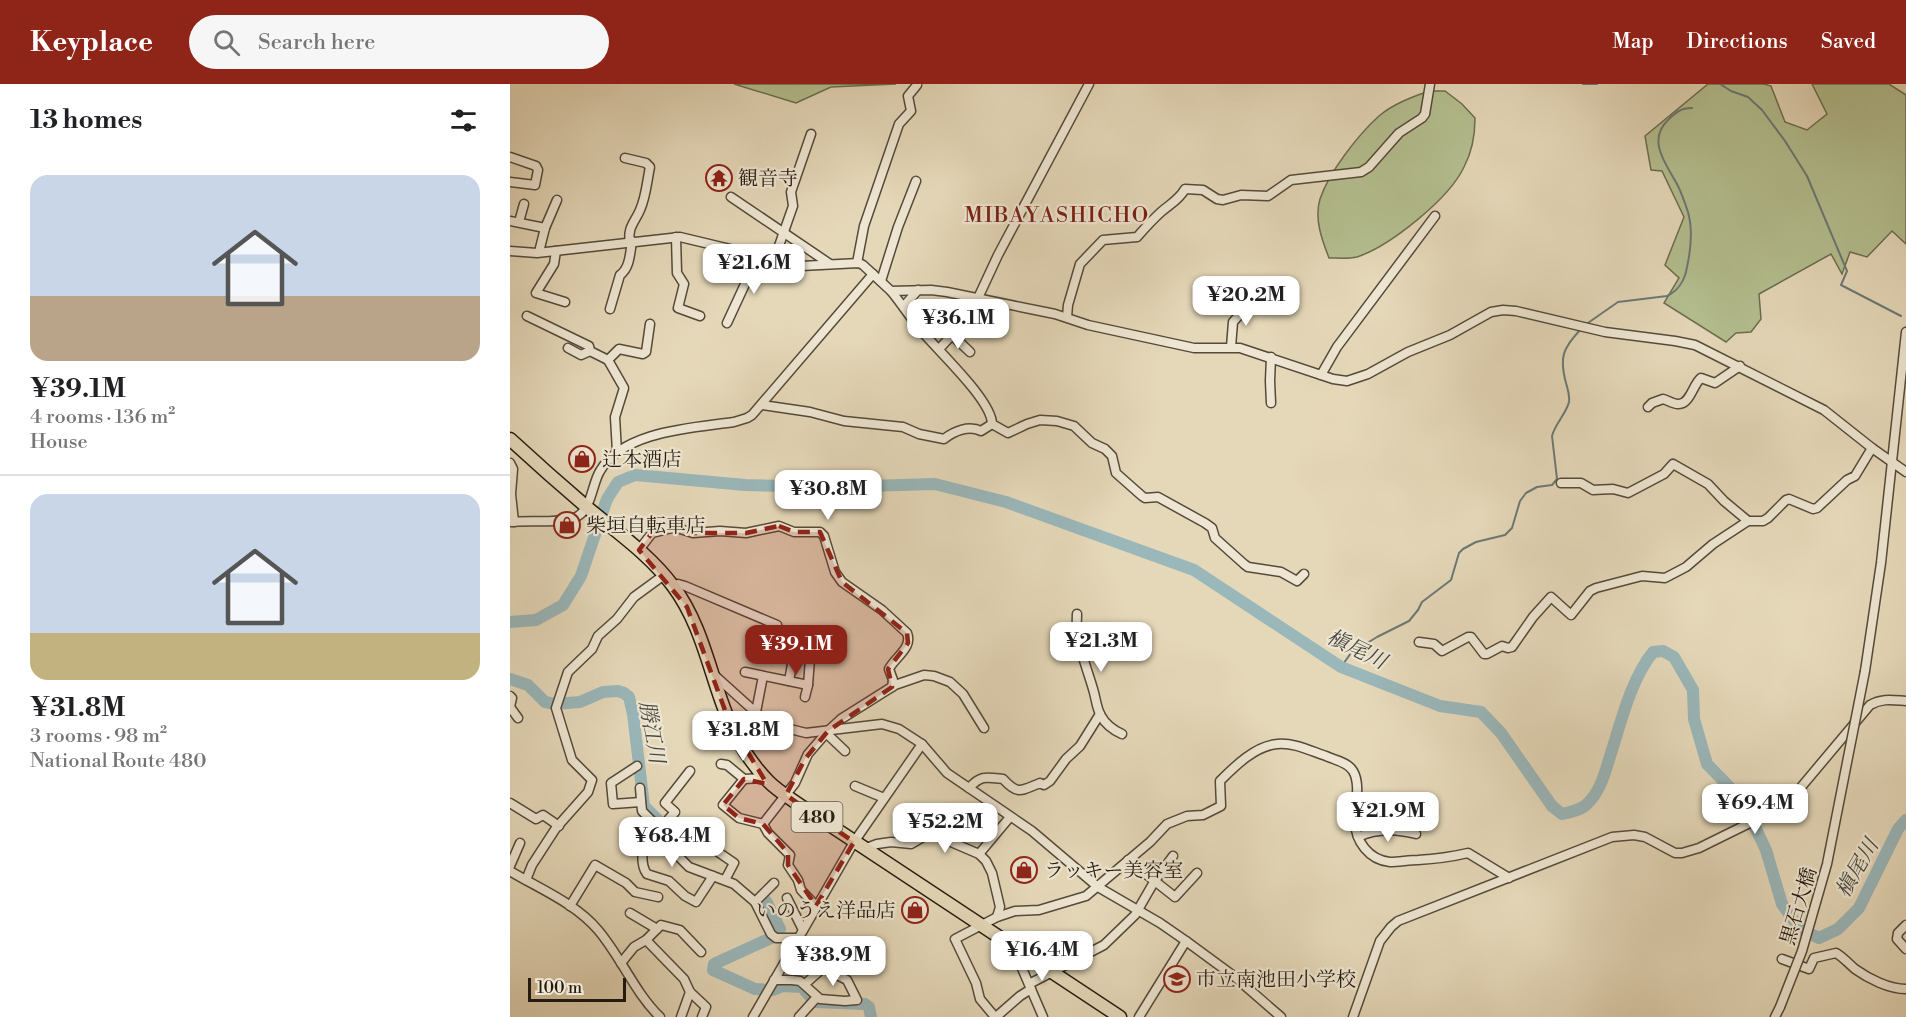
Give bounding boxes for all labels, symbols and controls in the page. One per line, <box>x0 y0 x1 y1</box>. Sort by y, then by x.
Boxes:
search box <box>189 15 609 69</box>
text: Keyplace <box>30 25 153 60</box>
icon: search <box>210 26 243 59</box>
text: Search here <box>258 29 375 56</box>
text: Map <box>1612 29 1654 55</box>
text: Directions <box>1687 29 1788 55</box>
text: Saved <box>1821 29 1876 55</box>
text: 13 homes <box>30 104 142 136</box>
icon: filters <box>447 104 480 137</box>
temple icon: 観音寺 <box>704 163 734 193</box>
place label: 観音寺 <box>738 167 798 192</box>
district label: MIBAYASHICHO <box>964 203 1150 229</box>
icon: home <box>201 214 309 322</box>
pin: ¥21.6M <box>705 244 803 295</box>
text: ¥21.6M <box>717 251 791 276</box>
pin: ¥20.2M <box>1197 276 1295 327</box>
text: ¥20.2M <box>1207 283 1285 308</box>
pin: ¥36.1M <box>909 299 1007 350</box>
text: ¥36.1M <box>921 306 995 331</box>
text: ¥39.1M <box>30 373 126 405</box>
text: 4 rooms · 136 m² <box>30 405 175 430</box>
text: House <box>30 430 88 455</box>
shop icon: 辻本酒店 <box>567 444 597 474</box>
place label: 辻本酒店 <box>602 448 682 473</box>
pin: ¥30.8M <box>779 470 877 521</box>
text: ¥30.8M <box>789 477 867 502</box>
shop icon: 柴垣自転車店 <box>552 510 582 540</box>
place label: 柴垣自転車店 <box>586 514 706 539</box>
icon: home <box>201 533 309 641</box>
pin: ¥21.3M <box>1052 622 1150 673</box>
water label: 槇尾川 <box>1323 624 1392 676</box>
pin: ¥39.1M <box>747 625 845 676</box>
text: ¥21.3M <box>1064 629 1138 654</box>
text: ¥39.1M <box>759 632 833 657</box>
text: ¥31.8M <box>30 692 125 724</box>
water label: 勝江川 <box>633 699 670 767</box>
pin: ¥31.8M <box>694 711 792 762</box>
text: ¥31.8M <box>706 718 780 743</box>
text: 3 rooms · 98 m² <box>30 724 167 749</box>
text: National Route 480 <box>30 749 207 774</box>
pin: ¥69.4M <box>1706 784 1804 835</box>
text: ¥69.4M <box>1716 791 1794 816</box>
pin: ¥21.9M <box>1339 792 1437 843</box>
text: ¥21.9M <box>1351 799 1425 824</box>
road number: 480 <box>792 802 842 832</box>
pin: ¥52.2M <box>896 803 994 854</box>
text: ¥52.2M <box>907 810 983 835</box>
pin: ¥68.4M <box>623 817 721 868</box>
text: ¥68.4M <box>633 824 711 849</box>
water label: 槇尾川 <box>1831 833 1886 902</box>
shop icon: ラッキー美容室 <box>1009 855 1039 885</box>
place label: ラッキー美容室 <box>1044 859 1184 884</box>
street label: 黒石大橋 <box>1776 865 1823 948</box>
shop icon: いのうえ洋品店 <box>900 895 930 925</box>
place label: いのうえ洋品店 <box>756 899 896 924</box>
pin: ¥16.4M <box>993 931 1091 982</box>
pin: ¥38.9M <box>784 936 882 987</box>
text: ¥16.4M <box>1005 938 1079 963</box>
text: ¥38.9M <box>795 943 871 968</box>
school or university icon: 市立南池田小学校 <box>1162 964 1192 994</box>
place label: 市立南池田小学校 <box>1196 968 1356 993</box>
scale bar <box>528 975 626 1002</box>
text: 100 m <box>537 978 582 998</box>

